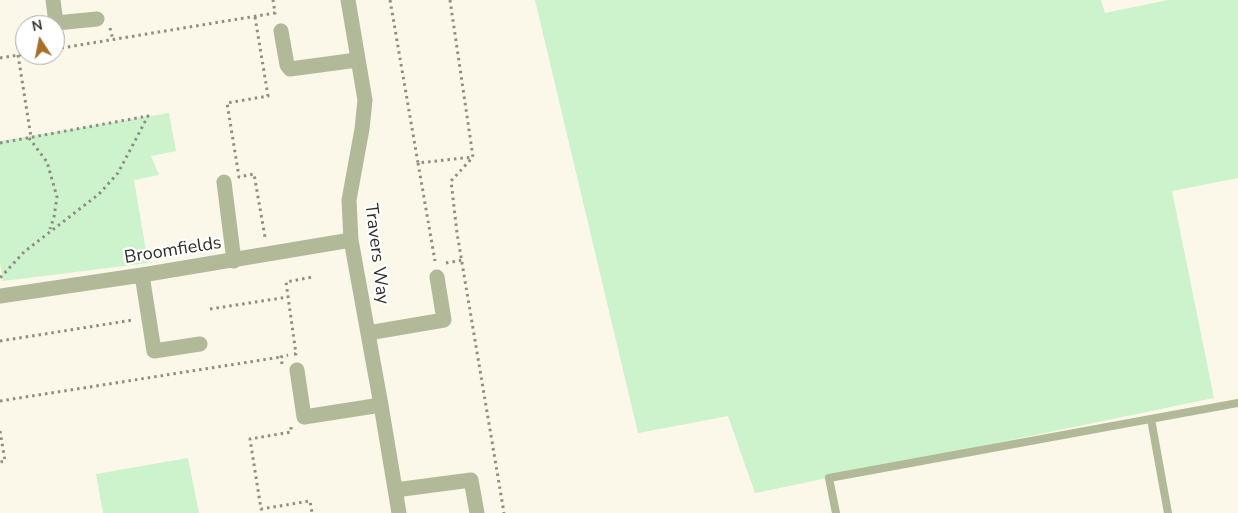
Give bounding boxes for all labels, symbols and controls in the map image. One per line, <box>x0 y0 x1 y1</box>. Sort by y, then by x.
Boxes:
north arrow <box>15 15 65 65</box>
text: N <box>30 15 44 36</box>
street label: Travers Way <box>359 203 393 305</box>
street label: Broomfields <box>123 233 223 269</box>

